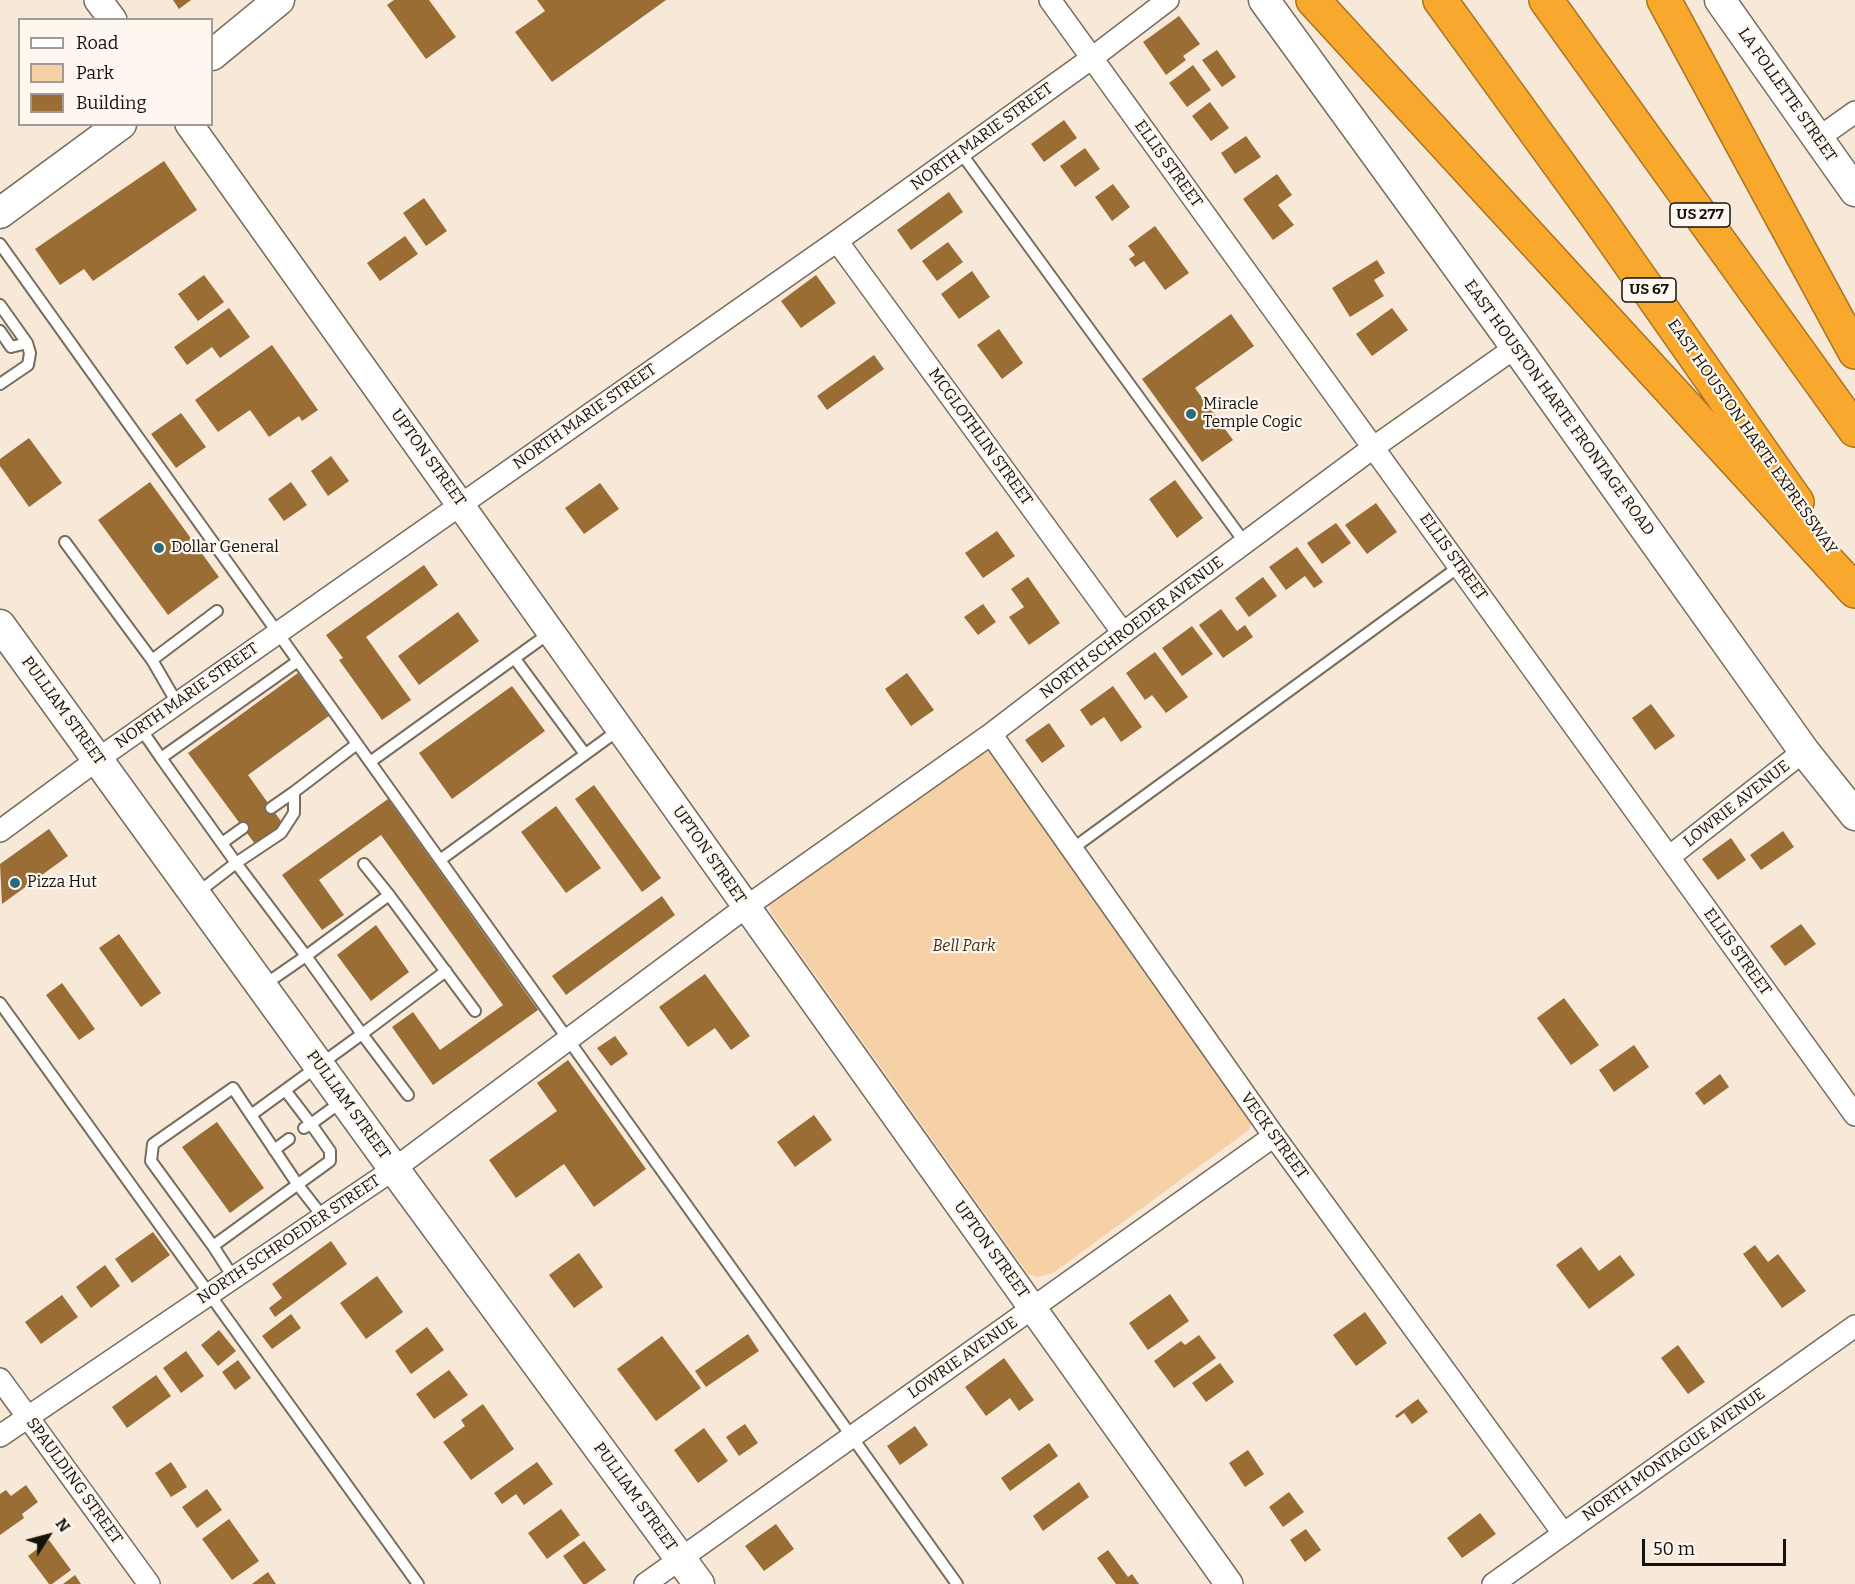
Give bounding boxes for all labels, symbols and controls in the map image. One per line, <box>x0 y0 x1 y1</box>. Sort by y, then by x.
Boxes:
legend <box>18 18 213 126</box>
street label: LA FOLLETTE STREET <box>1734 24 1840 166</box>
text: Road <box>76 32 118 54</box>
text: Park <box>76 62 114 84</box>
street label: NORTH MARIE STREET <box>907 79 1057 195</box>
text: Building <box>76 92 147 114</box>
street label: ELLIS STREET <box>1130 117 1206 211</box>
road number: US 277 <box>1670 203 1730 227</box>
street label: EAST HOUSTON HARTE FRONTAGE ROAD <box>1460 276 1658 540</box>
road number: US 67 <box>1622 278 1676 302</box>
street label: EAST HOUSTON HARTE EXPRESSWAY <box>1663 316 1841 558</box>
street label: NORTH MARIE STREET <box>510 360 660 474</box>
street label: MCGLOTHLIN STREET <box>924 365 1036 509</box>
place label: Miracle Temple Cogic <box>1203 395 1302 433</box>
street label: UPTON STREET <box>386 406 470 510</box>
marker: Miracle Temple Cogic <box>1184 407 1198 421</box>
street label: ELLIS STREET <box>1415 510 1491 604</box>
place label: Dollar General <box>171 538 279 558</box>
marker: Dollar General <box>152 541 166 555</box>
street label: NORTH SCHROEDER AVENUE <box>1037 553 1227 703</box>
street label: NORTH MARIE STREET <box>112 639 262 753</box>
street label: PULLIAM STREET <box>17 653 109 769</box>
street label: LOWRIE AVENUE <box>1680 757 1794 851</box>
street label: UPTON STREET <box>668 802 750 908</box>
place label: Pizza Hut <box>27 873 97 893</box>
marker: Pizza Hut <box>8 876 22 890</box>
street label: ELLIS STREET <box>1699 905 1775 999</box>
park label: Bell Park <box>932 937 996 957</box>
street label: PULLIAM STREET <box>302 1047 394 1163</box>
street label: VECK STREET <box>1236 1089 1312 1183</box>
street label: NORTH SCHROEDER STREET <box>194 1171 384 1309</box>
street label: UPTON STREET <box>949 1198 1033 1302</box>
street label: LOWRIE AVENUE <box>904 1313 1022 1403</box>
street label: NORTH MONTAGUE AVENUE <box>1579 1384 1769 1526</box>
street label: SPAULDING STREET <box>22 1414 126 1548</box>
street label: PULLIAM STREET <box>589 1439 681 1555</box>
north arrow <box>18 1506 78 1566</box>
scale bar <box>1645 1527 1789 1565</box>
text: 50 m <box>1653 1538 1695 1560</box>

